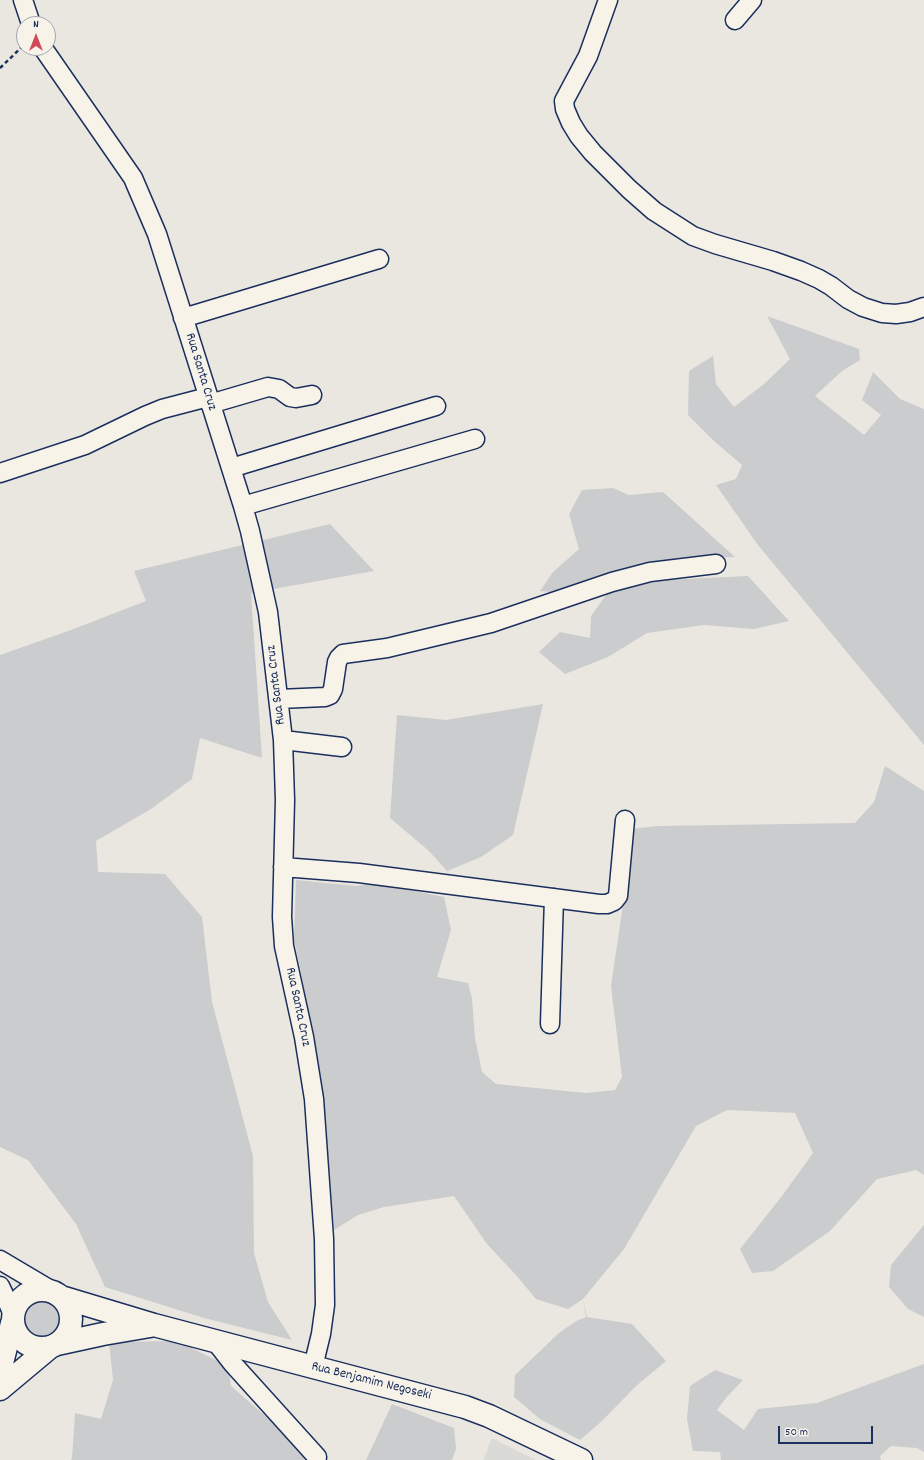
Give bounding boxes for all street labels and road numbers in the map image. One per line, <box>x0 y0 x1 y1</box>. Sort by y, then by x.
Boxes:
street label: Rua Santa Cruz <box>180 331 220 413</box>
street label: Rua Santa Cruz <box>264 644 290 726</box>
street label: Rua Santa Cruz <box>280 966 314 1048</box>
street label: Rua Benjamim Negoseki <box>309 1359 433 1405</box>

